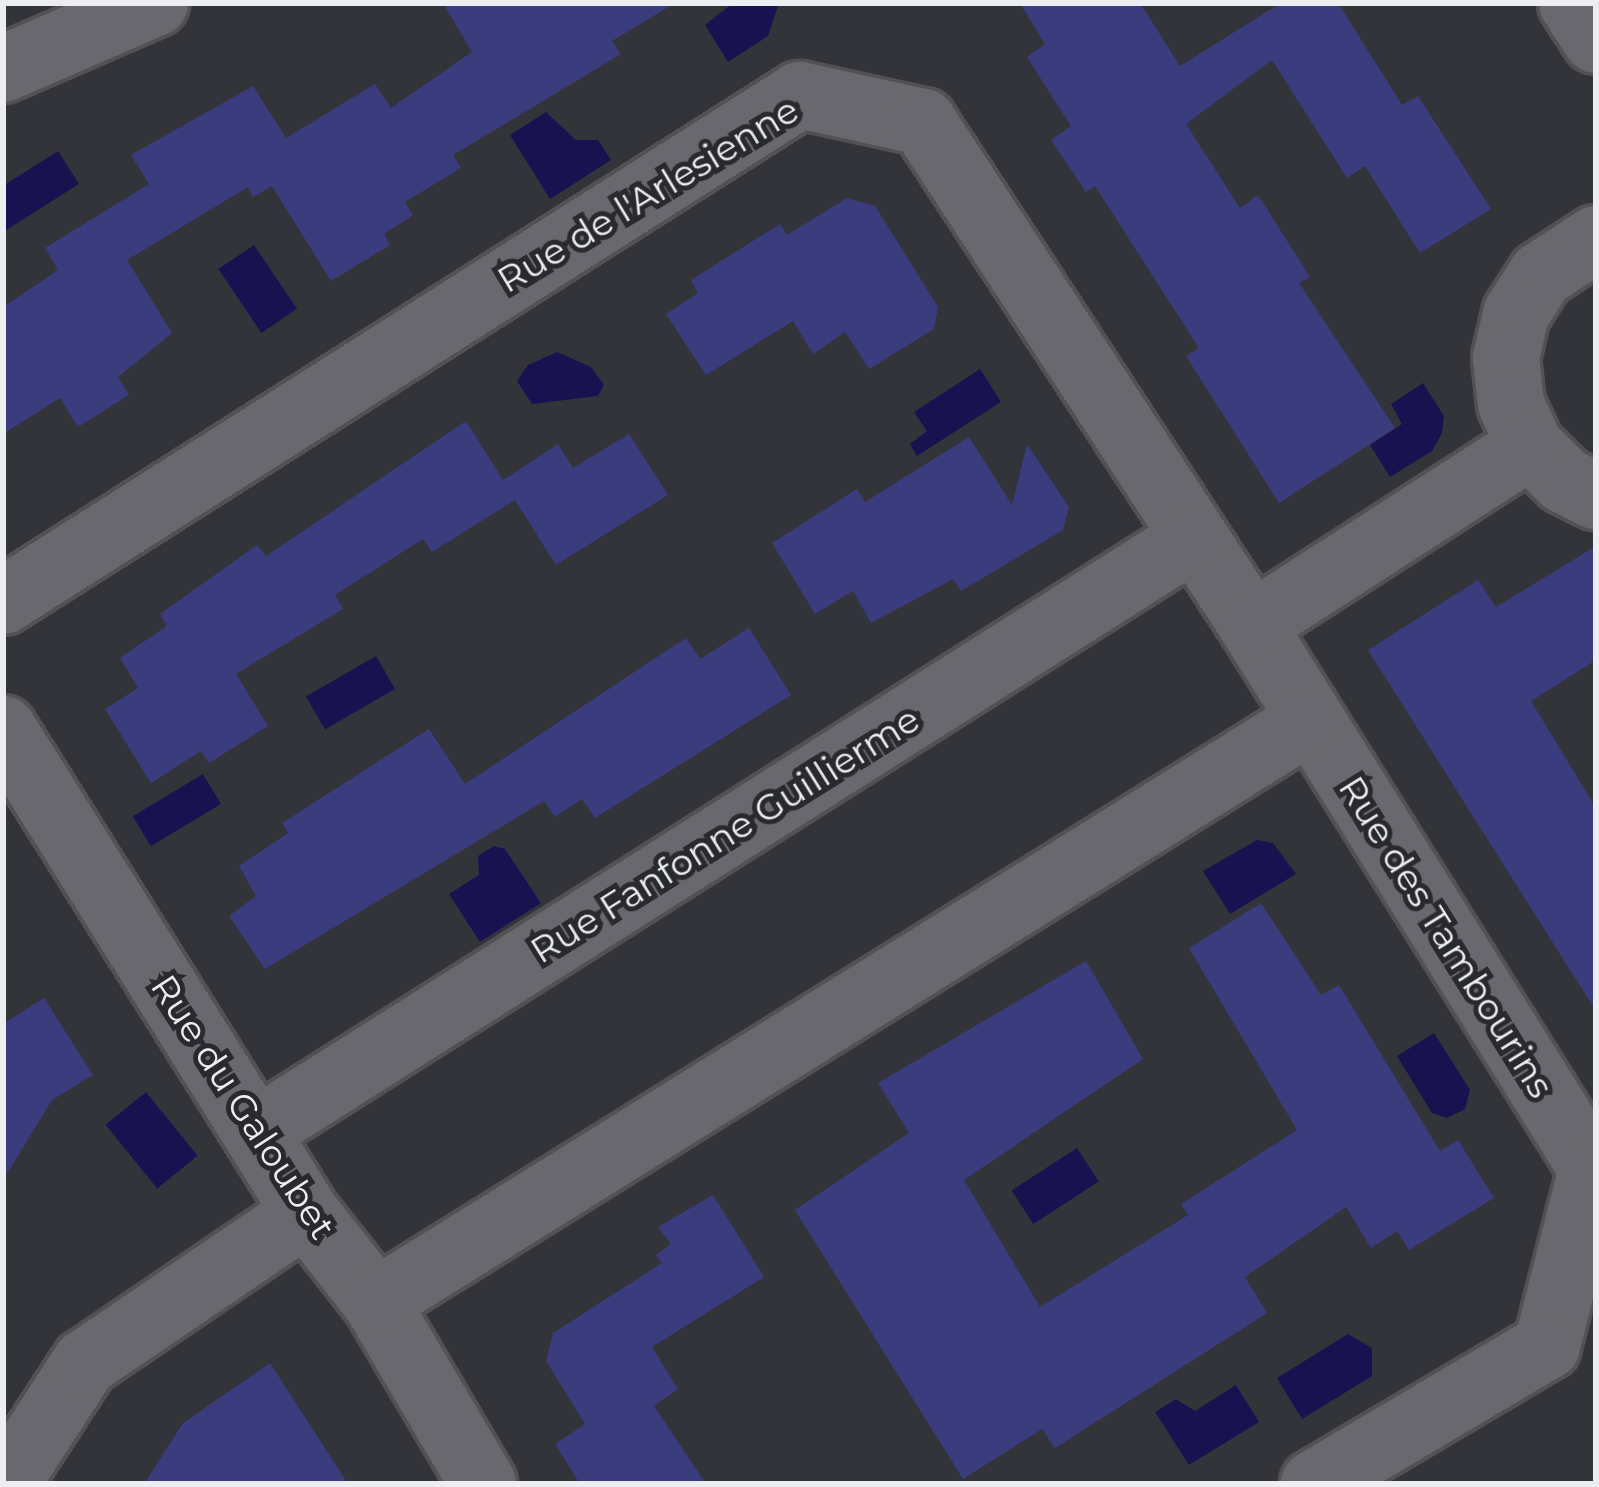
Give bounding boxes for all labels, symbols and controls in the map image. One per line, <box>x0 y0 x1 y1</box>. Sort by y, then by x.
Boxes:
street label: Rue de l'Arlesienne <box>490 88 806 302</box>
street label: Rue Fanfonne Guillierme <box>523 697 927 973</box>
street label: Rue des Tambourins <box>1330 768 1562 1106</box>
street label: Rue du Galoubet <box>142 967 344 1247</box>

